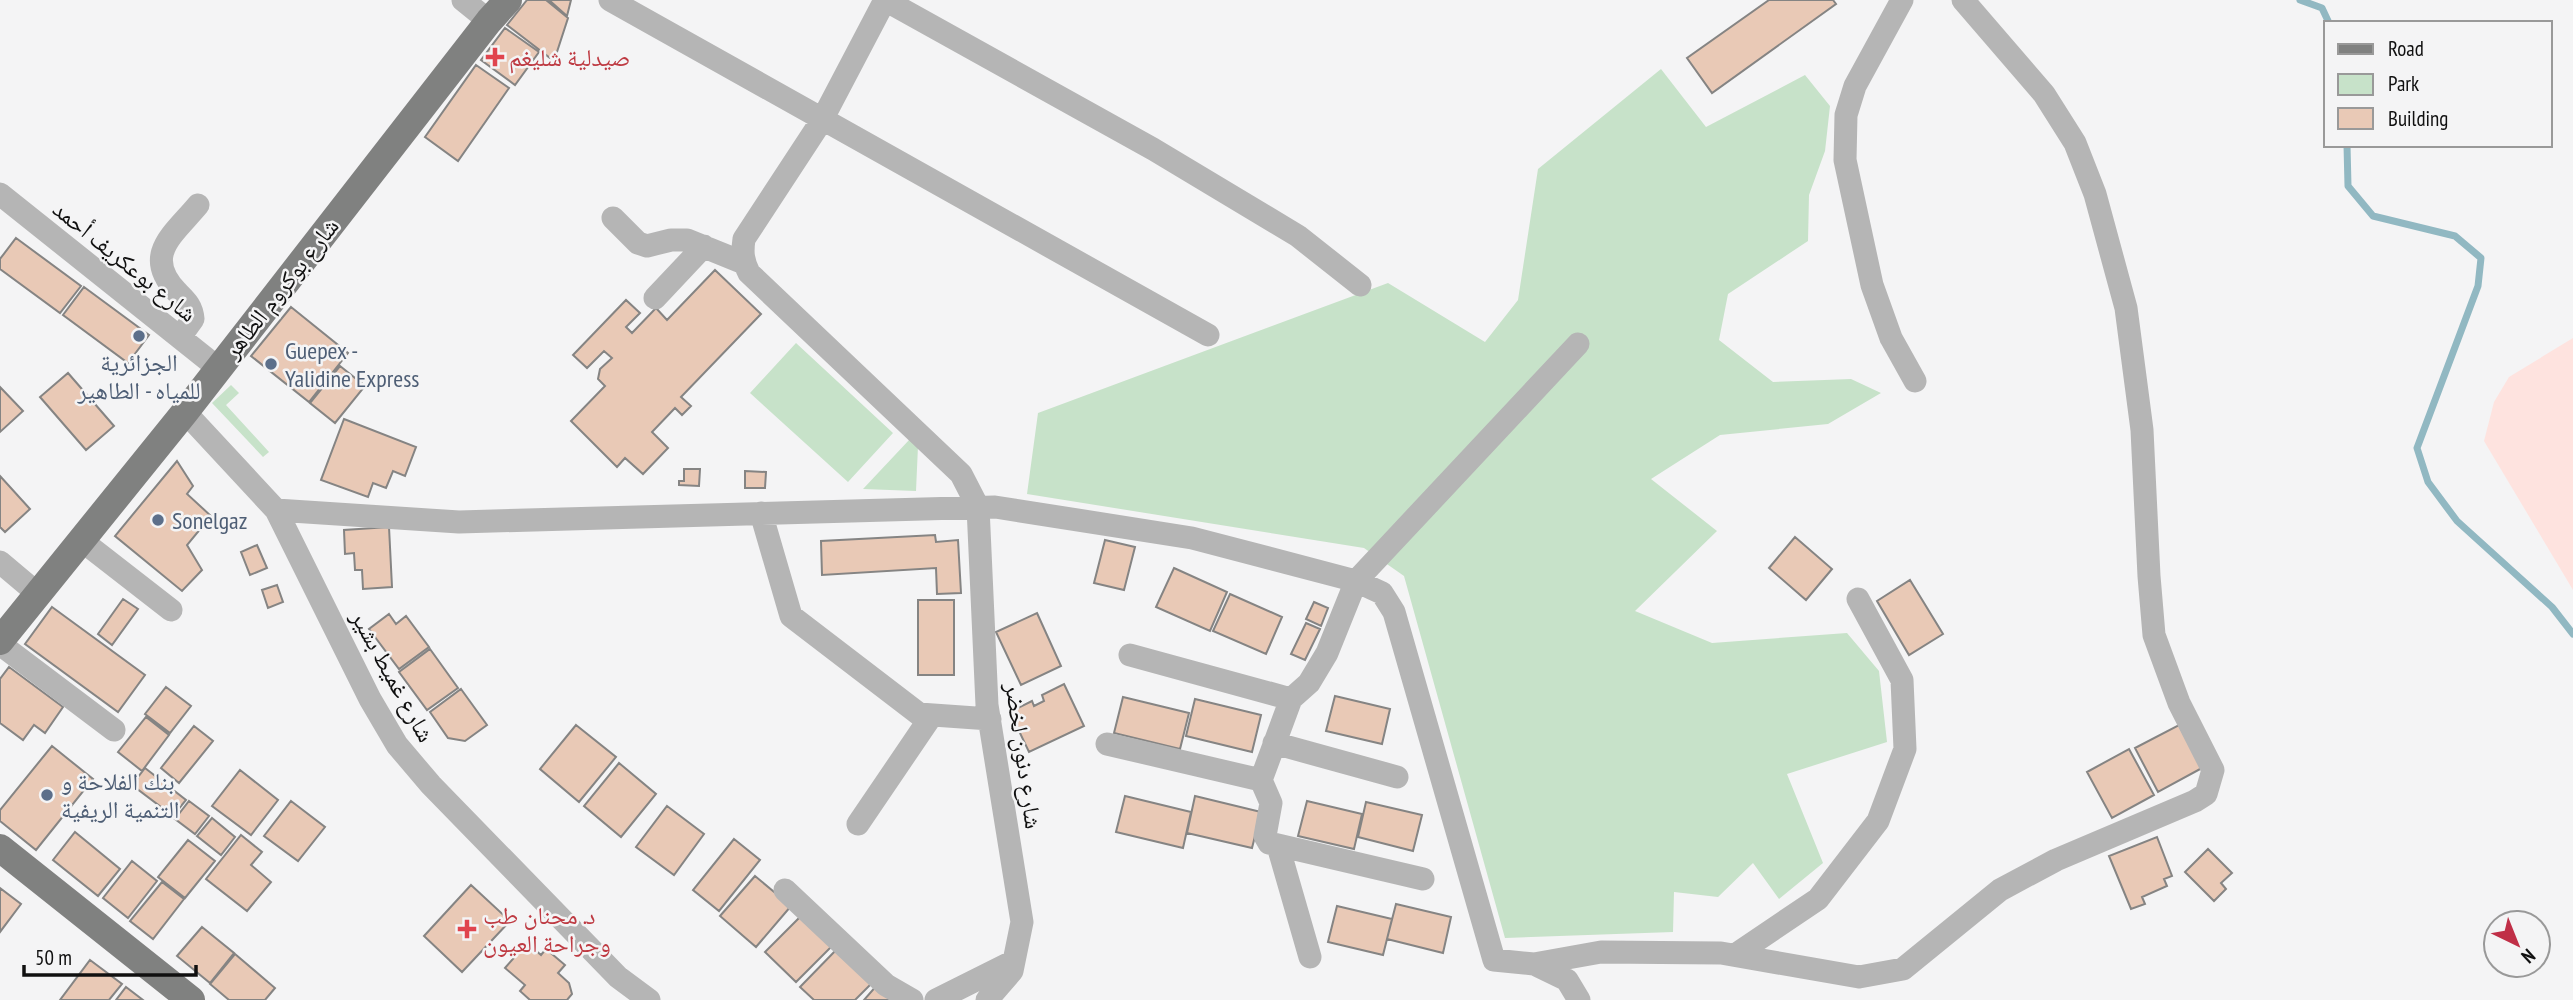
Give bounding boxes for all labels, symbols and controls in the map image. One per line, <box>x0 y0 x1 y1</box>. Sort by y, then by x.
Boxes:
legend <box>2324 21 2552 147</box>
text: Road <box>2388 35 2424 62</box>
place label: صيدلية شليغم <box>509 42 630 74</box>
marker: صيدلية شليغم <box>487 49 503 65</box>
text: Park <box>2388 70 2419 97</box>
text: Building <box>2388 105 2448 132</box>
street label: شارع بوعكريف أحمد <box>47 193 203 329</box>
street label: شارع بوكروم الطاهر <box>216 211 346 366</box>
marker: الجزائرية للمياه - الطاهير <box>131 328 147 344</box>
place label: Guepex - Yalidine Express <box>285 335 419 394</box>
place label: الجزائرية للمياه - الطاهير <box>76 347 201 406</box>
marker: Guepex - Yalidine Express <box>263 356 279 372</box>
place label: Sonelgaz <box>172 505 247 536</box>
marker: Sonelgaz <box>150 512 166 528</box>
street label: شارع غميط بشير <box>344 604 442 747</box>
street label: شارع دنون لخضر <box>998 680 1050 831</box>
place label: بنك الفلاحة و التنمية الريفية <box>61 766 179 825</box>
marker: بنك الفلاحة و التنمية الريفية <box>39 787 55 803</box>
place label: د. محنان طب وجراحة العيون <box>483 900 611 959</box>
north arrow <box>2482 909 2552 979</box>
marker: د. محنان طب وجراحة العيون <box>457 919 477 939</box>
scale bar <box>24 934 196 978</box>
text: 50 m <box>35 944 72 971</box>
text: N <box>2517 944 2541 969</box>

